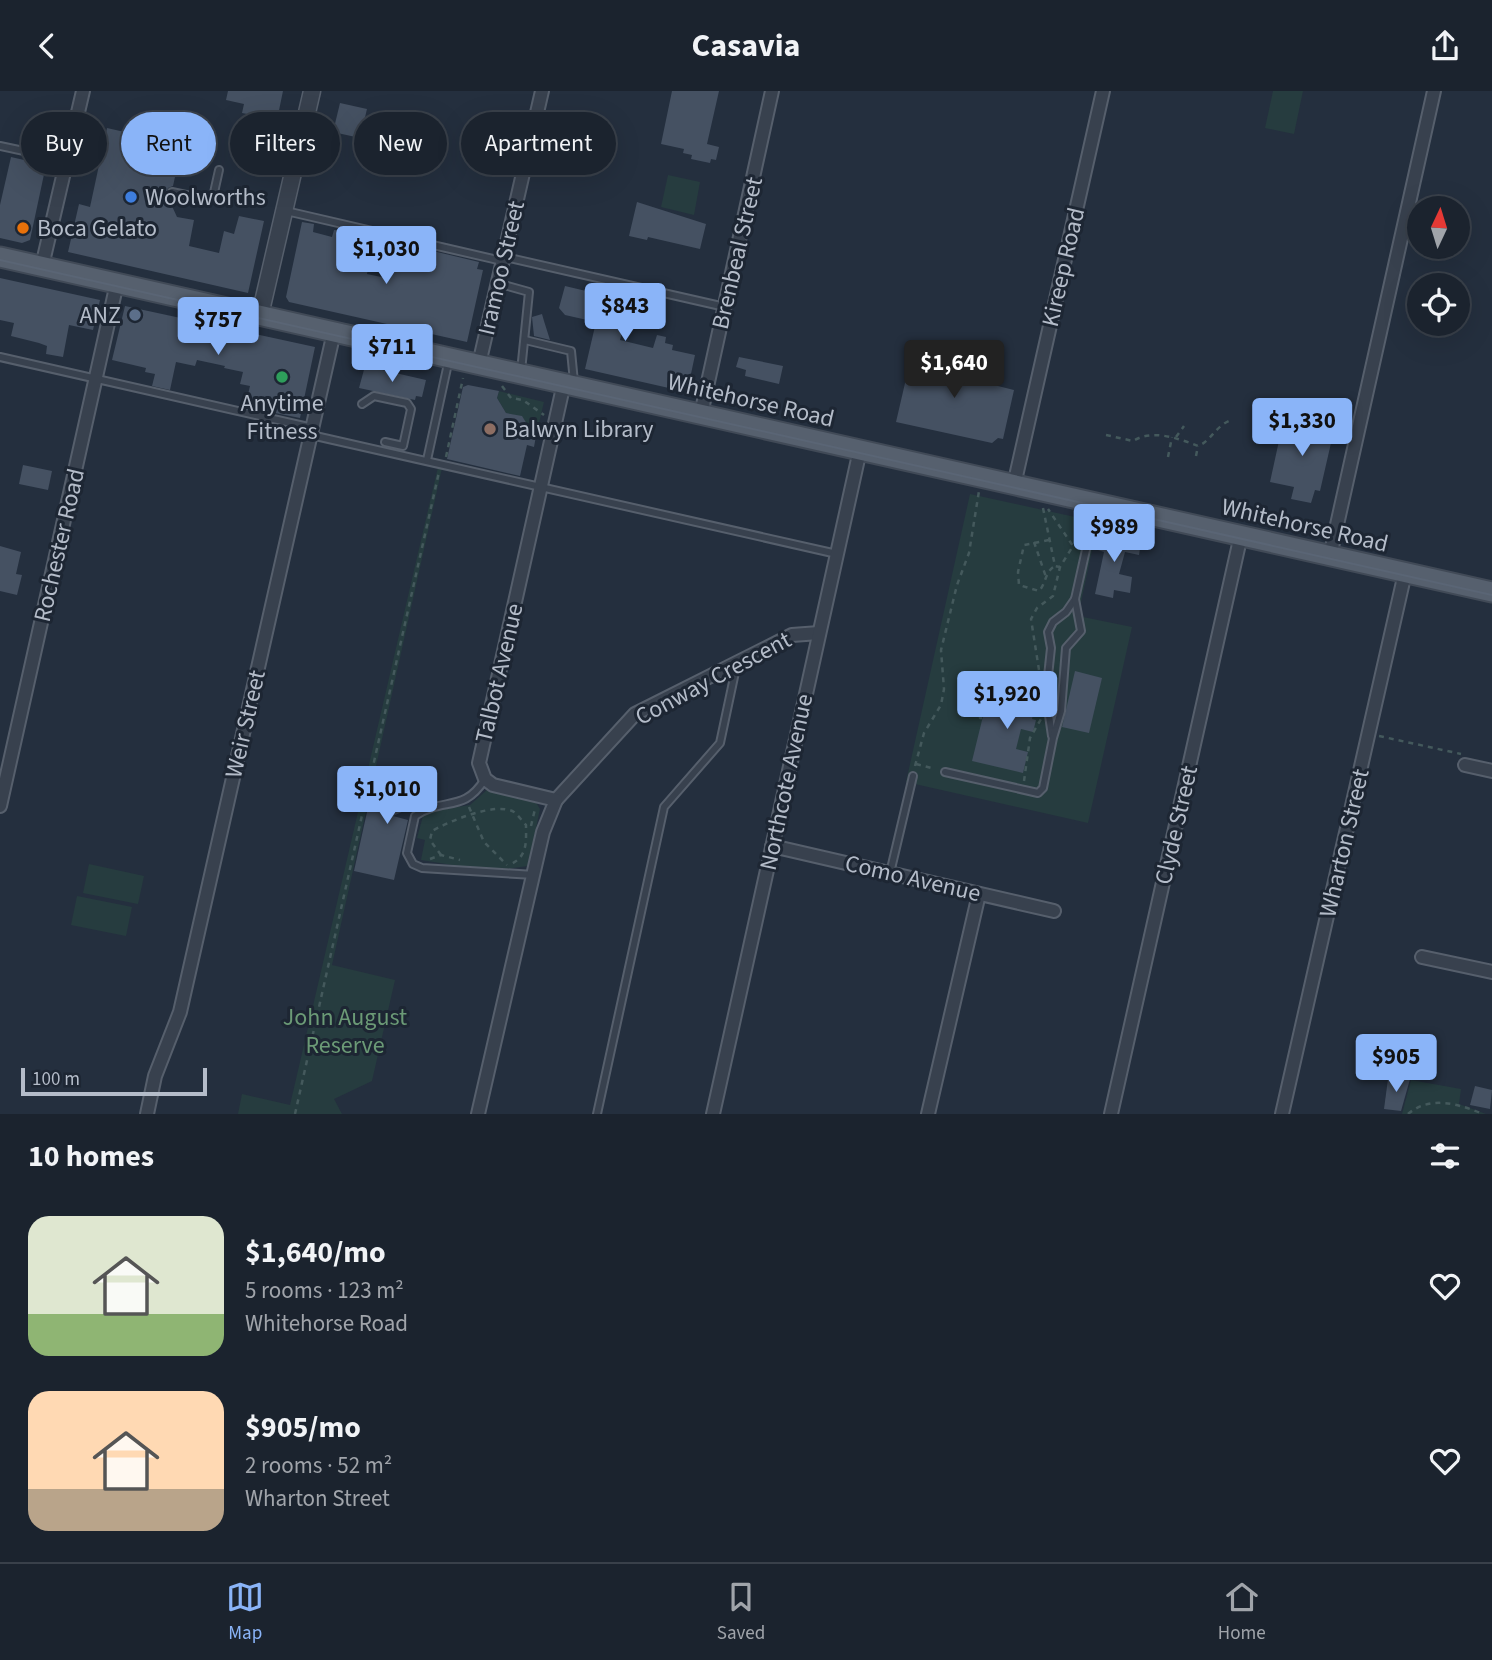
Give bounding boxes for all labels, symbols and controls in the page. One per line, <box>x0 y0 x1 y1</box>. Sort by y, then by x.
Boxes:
text: Casavia <box>692 23 800 69</box>
icon: back <box>28 27 66 65</box>
icon: share <box>1426 27 1464 65</box>
chip: Buy <box>21 112 107 175</box>
chip: Rent <box>121 112 216 175</box>
chip: Filters <box>230 112 340 175</box>
chip: New <box>354 112 447 175</box>
chip: Apartment <box>461 112 616 175</box>
street label: Brenbeal Street <box>703 174 772 333</box>
place label: Woolworths <box>145 180 266 215</box>
marker: Woolworths <box>123 189 139 205</box>
north arrow <box>1407 196 1470 259</box>
map controls <box>1407 196 1470 336</box>
street label: Iramoo Street <box>469 197 534 339</box>
street label: Kireep Road <box>1033 204 1094 330</box>
place label: Boca Gelato <box>37 211 157 246</box>
marker: Boca Gelato <box>15 220 31 236</box>
pin: $1,030 <box>329 227 443 286</box>
text: $1,030 <box>352 232 420 265</box>
button: locate <box>1407 273 1470 336</box>
pin: $843 <box>584 283 666 343</box>
text: $843 <box>601 289 649 322</box>
pin: $757 <box>177 297 259 357</box>
place label: ANZ <box>80 298 121 333</box>
text: $757 <box>194 303 242 336</box>
marker: ANZ <box>127 307 143 323</box>
pin: $711 <box>351 324 433 384</box>
text: $711 <box>368 330 416 363</box>
pin: $1,640 <box>897 341 1011 400</box>
text: $1,640 <box>920 346 988 379</box>
street label: Whitehorse Road <box>664 364 838 437</box>
marker: Anytime Fitness <box>274 369 290 385</box>
place label: Anytime Fitness <box>240 386 324 449</box>
pin: $1,330 <box>1245 399 1359 458</box>
text: $1,330 <box>1268 404 1336 437</box>
place label: Balwyn Library <box>504 412 654 447</box>
marker: Balwyn Library <box>482 421 498 437</box>
street label: Rochester Road <box>25 465 94 625</box>
street label: Whitehorse Road <box>1218 489 1392 562</box>
pin: $989 <box>1073 505 1155 564</box>
text: $989 <box>1090 510 1138 543</box>
street label: Talbot Avenue <box>466 600 533 746</box>
street label: Conway Crescent <box>629 623 798 734</box>
street label: Weir Street <box>216 667 275 782</box>
pin: $1,920 <box>950 671 1064 731</box>
text: $1,920 <box>973 677 1041 710</box>
street label: Northcote Avenue <box>751 691 822 874</box>
street label: Clyde Street <box>1146 762 1207 888</box>
street label: Wharton Street <box>1310 766 1379 921</box>
pin: $1,010 <box>330 767 444 826</box>
text: $1,010 <box>353 772 421 805</box>
street label: Como Avenue <box>842 846 984 911</box>
park label: John August Reserve <box>283 1000 407 1063</box>
pin: $905 <box>1355 1035 1437 1094</box>
text: $905 <box>1372 1040 1420 1073</box>
scale bar <box>21 1065 206 1097</box>
text: 100 m <box>32 1066 80 1093</box>
text: 10 homes <box>28 1135 154 1178</box>
icon: filters <box>1426 1137 1464 1175</box>
text: $1,640/mo <box>245 1231 386 1274</box>
icon: home <box>84 1244 168 1328</box>
icon: heart <box>1426 1267 1464 1305</box>
text: 5 rooms · 123 m² <box>245 1274 404 1307</box>
text: Whitehorse Road <box>245 1307 408 1340</box>
text: $905/mo <box>245 1406 361 1449</box>
icon: home <box>84 1419 168 1503</box>
icon: heart <box>1426 1442 1464 1480</box>
text: 2 rooms · 52 m² <box>245 1449 392 1482</box>
text: Wharton Street <box>245 1482 390 1515</box>
tab: Map <box>226 1578 264 1647</box>
tab: Saved <box>717 1578 765 1647</box>
tab: Home <box>1218 1578 1266 1647</box>

